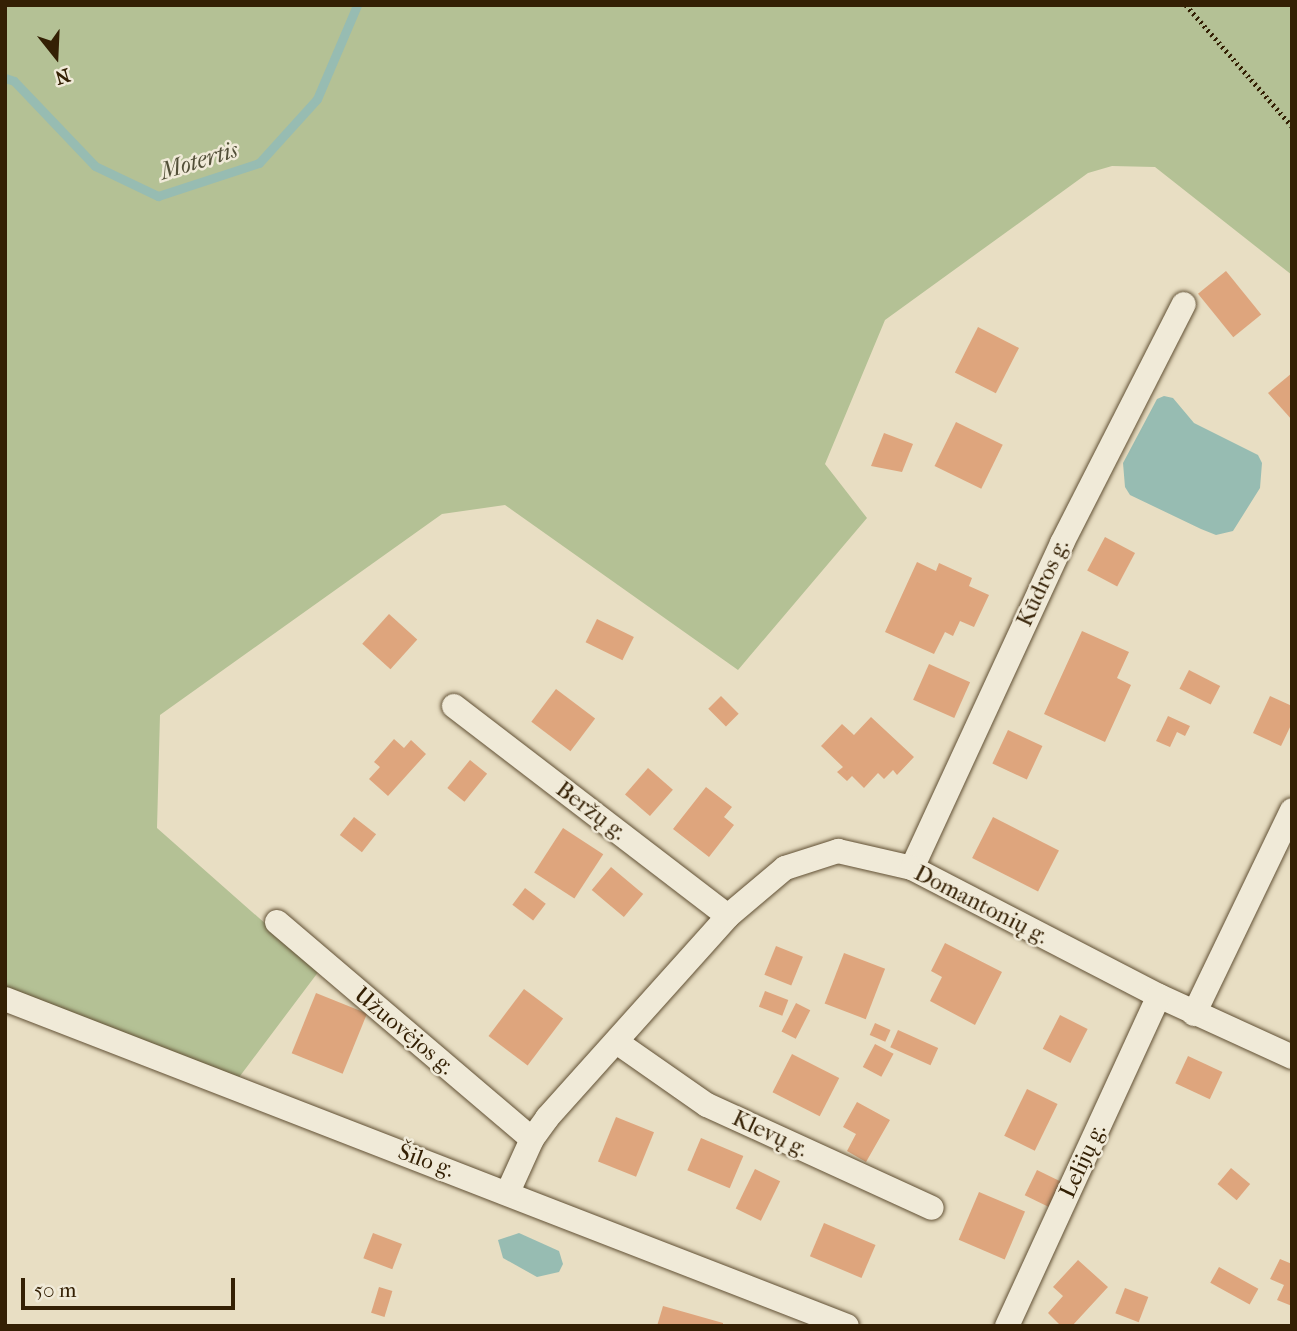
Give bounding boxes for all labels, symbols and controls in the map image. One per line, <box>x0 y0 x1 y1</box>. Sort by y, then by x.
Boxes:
north arrow <box>21 21 91 91</box>
text: N <box>52 63 73 89</box>
water label: Motertis <box>156 136 242 186</box>
street label: Kūdros g. <box>1011 535 1075 631</box>
street label: Beržų g. <box>550 776 632 846</box>
street label: Domantonių g. <box>910 859 1052 951</box>
street label: Užuovėjos g. <box>348 981 460 1081</box>
street label: Klevų g. <box>728 1105 812 1163</box>
street label: Lelijų g. <box>1054 1119 1112 1203</box>
street label: Šilo g. <box>394 1138 458 1184</box>
scale bar <box>24 1264 238 1308</box>
text: 50 m <box>34 1278 77 1302</box>

